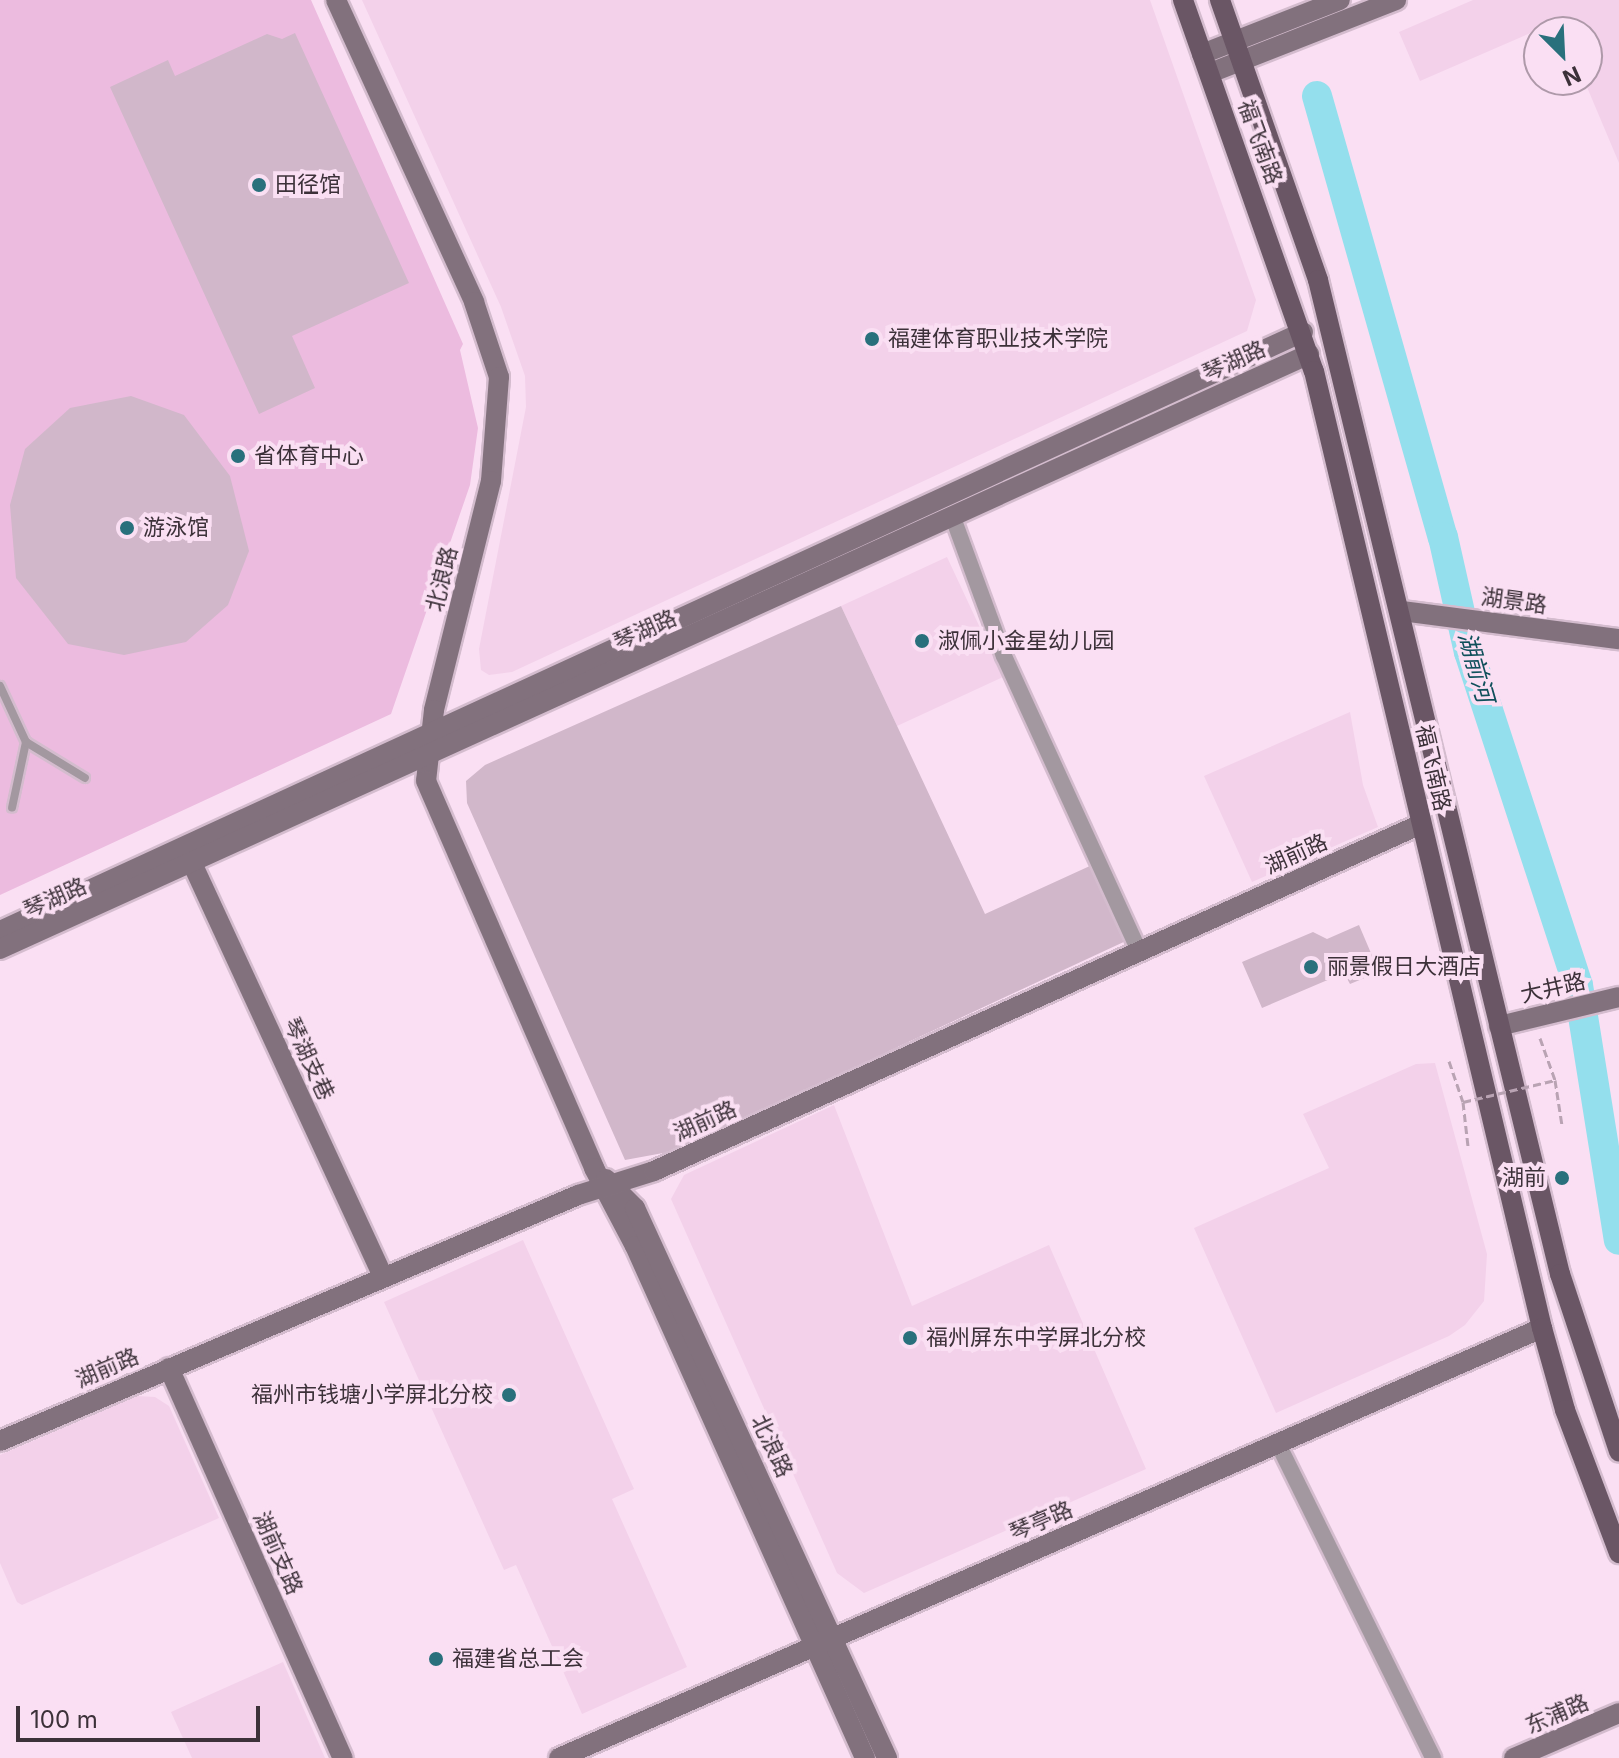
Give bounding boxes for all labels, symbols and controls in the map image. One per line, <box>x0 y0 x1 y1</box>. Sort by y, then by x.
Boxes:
north arrow <box>1523 16 1603 96</box>
text: N <box>1559 61 1585 91</box>
street label: 福飞南路 <box>1233 96 1287 188</box>
place label: 田径馆 <box>275 172 341 198</box>
marker: 田径馆 <box>250 176 268 194</box>
place label: 福建体育职业技术学院 <box>888 326 1108 352</box>
marker: 福建体育职业技术学院 <box>863 330 881 348</box>
street label: 琴湖路 <box>1198 336 1270 386</box>
place label: 省体育中心 <box>254 443 364 469</box>
marker: 省体育中心 <box>229 447 247 465</box>
place label: 游泳馆 <box>143 515 209 541</box>
marker: 游泳馆 <box>118 519 136 537</box>
street label: 北浪路 <box>421 544 463 614</box>
street label: 湖景路 <box>1479 583 1549 619</box>
street label: 琴湖路 <box>609 605 681 655</box>
place label: 淑佩小金星幼儿园 <box>938 628 1114 654</box>
water label: 湖前河 <box>1452 628 1500 706</box>
marker: 淑佩小金星幼儿园 <box>913 632 931 650</box>
street label: 福飞南路 <box>1410 722 1456 814</box>
street label: 湖前路 <box>1260 829 1332 879</box>
street label: 琴湖路 <box>19 873 91 923</box>
place label: 丽景假日大酒店 <box>1327 954 1481 980</box>
marker: 丽景假日大酒店 <box>1302 958 1320 976</box>
street label: 大井路 <box>1518 968 1588 1008</box>
street label: 琴湖支巷 <box>278 1014 340 1104</box>
street label: 湖前路 <box>669 1096 741 1146</box>
place label: 湖前 <box>1502 1165 1546 1191</box>
marker: 湖前 <box>1553 1169 1571 1187</box>
place label: 福州屏东中学屏北分校 <box>926 1325 1146 1351</box>
marker: 福州屏东中学屏北分校 <box>901 1329 919 1347</box>
street label: 湖前路 <box>71 1343 143 1393</box>
place label: 福州市钱塘小学屏北分校 <box>251 1382 493 1408</box>
marker: 福州市钱塘小学屏北分校 <box>500 1386 518 1404</box>
street label: 北浪路 <box>746 1411 798 1481</box>
street label: 琴亭路 <box>1005 1496 1077 1546</box>
street label: 湖前支路 <box>248 1507 308 1599</box>
place label: 福建省总工会 <box>452 1646 584 1672</box>
marker: 福建省总工会 <box>427 1650 445 1668</box>
street label: 东浦路 <box>1521 1689 1593 1739</box>
scale bar <box>20 1690 264 1740</box>
text: 100 m <box>30 1705 98 1734</box>

